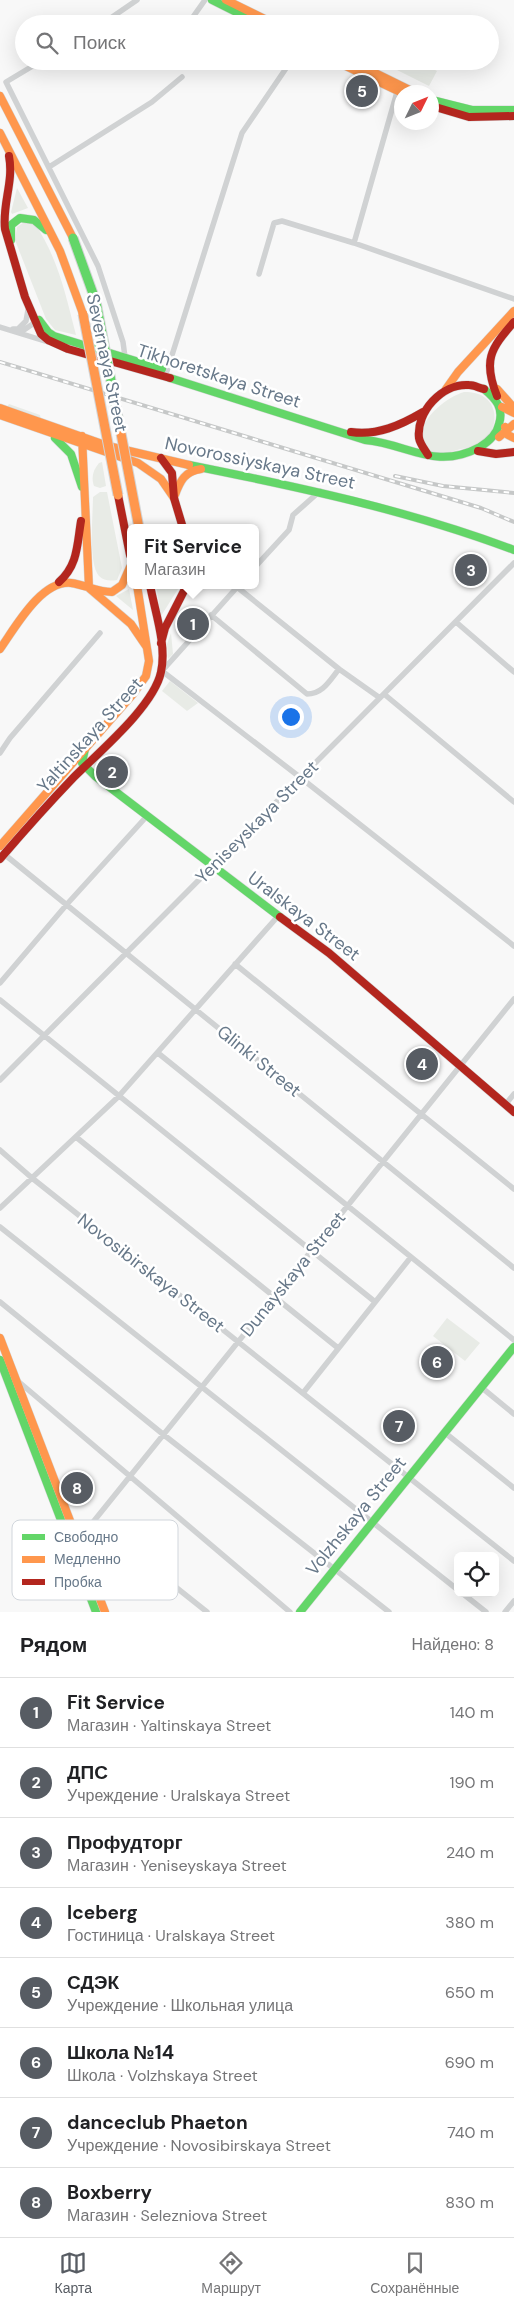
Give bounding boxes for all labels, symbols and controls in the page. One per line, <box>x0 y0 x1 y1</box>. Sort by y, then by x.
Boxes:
search box <box>15 15 499 70</box>
icon: search <box>33 29 61 57</box>
text: Поиск <box>73 30 126 55</box>
pin: 5 <box>346 72 378 110</box>
north arrow <box>394 85 439 130</box>
street label: Severnaya Street <box>81 291 133 435</box>
street label: Tikhoretskaya Street <box>134 338 304 414</box>
street label: Novorossiyskaya Street <box>163 431 357 495</box>
popup <box>127 524 259 589</box>
text: Fit Service <box>144 534 242 559</box>
pin: 3 <box>455 551 487 589</box>
text: Магазин <box>144 559 206 580</box>
pin: 1 <box>177 605 209 643</box>
street label: Yaltinskaya Street <box>32 672 148 798</box>
your location <box>278 704 304 730</box>
pin: 2 <box>96 753 128 791</box>
street label: Yeniseyskaya Street <box>190 755 324 889</box>
street label: Uralskaya Street <box>243 866 365 966</box>
street label: Glinki Street <box>212 1020 306 1102</box>
pin: 4 <box>406 1045 438 1083</box>
street label: Dunayskaya Street <box>235 1206 351 1342</box>
street label: Novosibirskaya Street <box>72 1208 230 1338</box>
pin: 6 <box>421 1343 453 1381</box>
pin: 7 <box>383 1407 415 1445</box>
street label: Volzhskaya Street <box>300 1451 412 1581</box>
pin: 8 <box>61 1469 93 1507</box>
legend <box>12 1520 178 1600</box>
text: Свободно <box>54 1528 119 1546</box>
text: Медленно <box>54 1550 121 1568</box>
map controls <box>454 1552 499 1597</box>
button: locate <box>454 1552 499 1597</box>
text: Пробка <box>54 1573 102 1591</box>
text: Рядом <box>20 1631 87 1659</box>
text: Найдено: 8 <box>411 1634 494 1655</box>
text: Fit Service <box>67 1690 165 1715</box>
text: 1 <box>33 1702 39 1723</box>
text: 140 m <box>450 1702 494 1723</box>
text: Магазин · Yaltinskaya Street <box>67 1715 271 1736</box>
text: ДПС <box>67 1760 108 1785</box>
text: 2 <box>31 1772 41 1793</box>
text: 190 m <box>450 1772 494 1793</box>
text: Учреждение · Uralskaya Street <box>67 1785 290 1806</box>
text: Профудторг <box>67 1830 183 1855</box>
text: 3 <box>31 1842 41 1863</box>
text: 240 m <box>446 1842 494 1863</box>
text: Магазин · Yeniseyskaya Street <box>67 1855 287 1876</box>
text: Iceberg <box>67 1900 138 1925</box>
text: 4 <box>31 1912 41 1933</box>
text: 380 m <box>445 1912 494 1933</box>
text: Гостиница · Uralskaya Street <box>67 1925 275 1946</box>
text: СДЭК <box>67 1970 119 1995</box>
text: 5 <box>31 1982 41 2003</box>
text: 650 m <box>445 1982 494 2003</box>
text: Учреждение · Школьная улица <box>67 1995 293 2016</box>
text: Школа №14 <box>67 2040 174 2065</box>
text: 6 <box>31 2052 41 2073</box>
text: 690 m <box>445 2052 494 2073</box>
text: Школа · Volzhskaya Street <box>67 2065 258 2086</box>
text: danceclub Phaeton <box>67 2110 248 2135</box>
text: 7 <box>32 2122 40 2143</box>
text: 740 m <box>447 2122 494 2143</box>
text: Учреждение · Novosibirskaya Street <box>67 2135 331 2156</box>
text: Boxberry <box>67 2180 152 2205</box>
text: 8 <box>31 2192 41 2213</box>
text: 830 m <box>445 2192 494 2213</box>
text: Магазин · Selezniova Street <box>67 2205 267 2226</box>
tab: Карта <box>55 2249 92 2297</box>
tab: Маршрут <box>201 2249 261 2297</box>
tab: Сохранённые <box>370 2249 459 2297</box>

